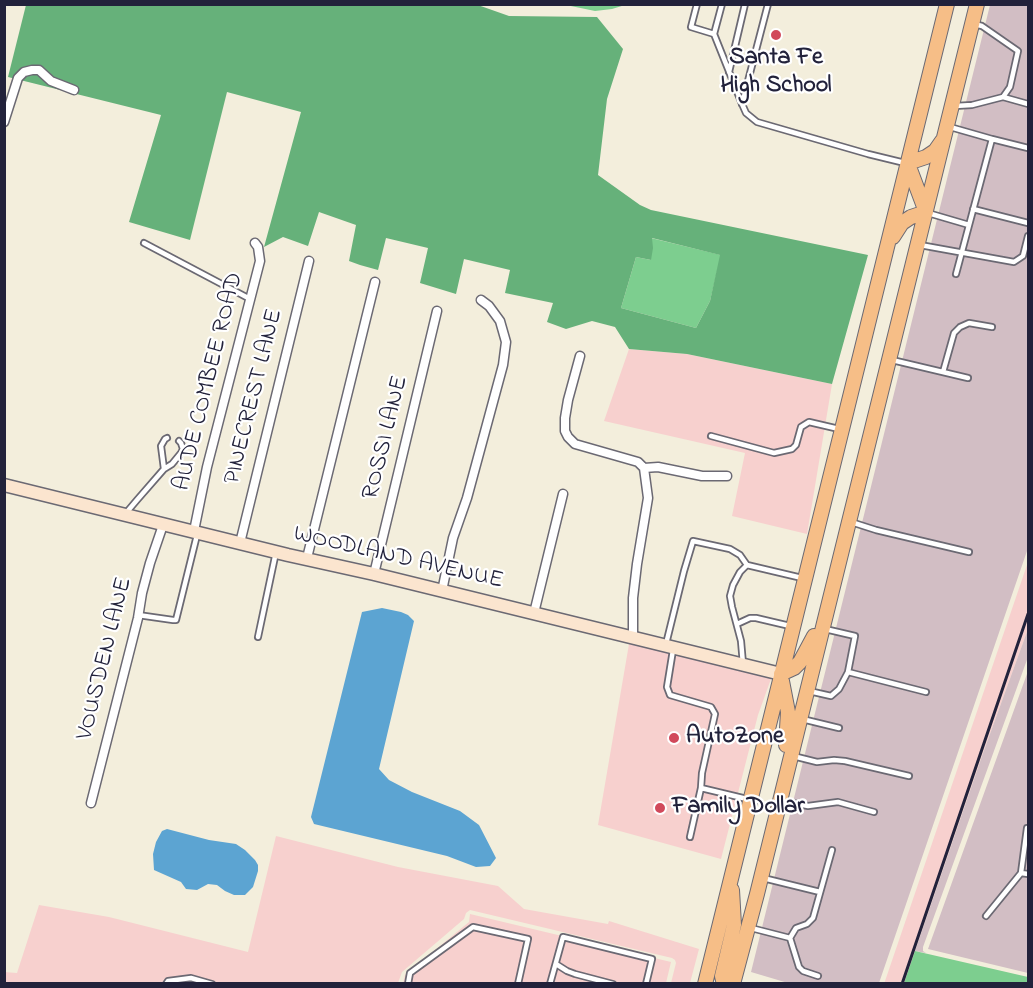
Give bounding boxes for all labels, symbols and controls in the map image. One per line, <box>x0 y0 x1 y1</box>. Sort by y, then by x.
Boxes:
marker: Santa Fe High School <box>769 28 783 42</box>
place label: Santa Fe High School <box>720 45 832 101</box>
street label: AUDE COMBEE ROAD <box>169 270 251 494</box>
street label: PINECREST LANE <box>219 306 291 488</box>
street label: ROSSI LANE <box>358 373 416 503</box>
street label: WOODLAND AVENUE <box>290 521 506 597</box>
street label: VOUSDEN LANE <box>72 575 140 743</box>
place label: AutoZone <box>686 724 784 752</box>
marker: AutoZone <box>667 731 681 745</box>
place label: Family Dollar <box>672 794 805 822</box>
marker: Family Dollar <box>653 801 667 815</box>

